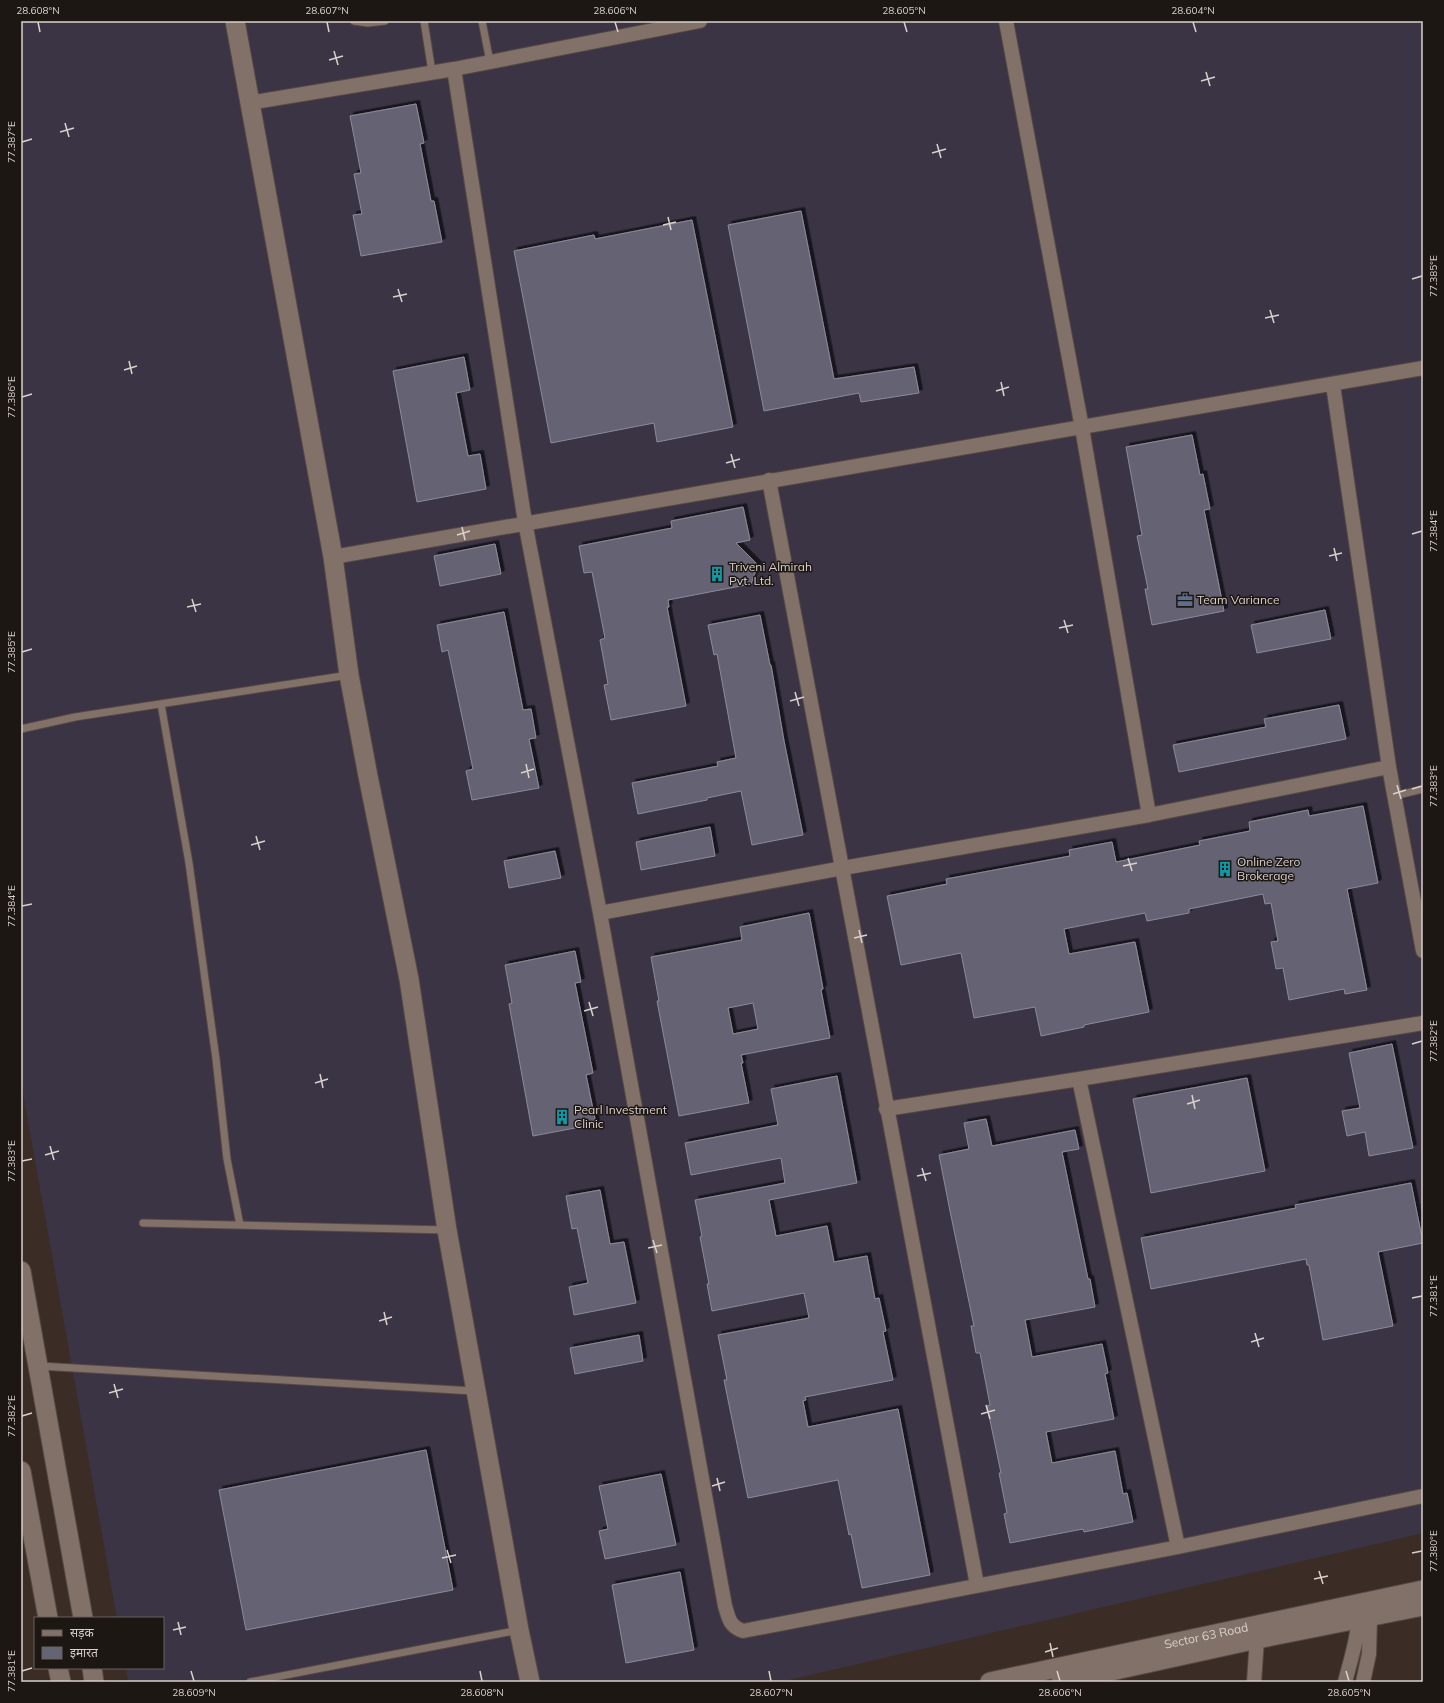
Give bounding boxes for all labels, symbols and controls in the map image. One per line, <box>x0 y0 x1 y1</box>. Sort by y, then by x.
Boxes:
text: 28.608°N <box>16 4 60 17</box>
text: 28.607°N <box>305 4 349 17</box>
text: 28.606°N <box>593 4 637 17</box>
text: 28.605°N <box>882 4 926 17</box>
text: 28.604°N <box>1171 4 1215 17</box>
text: 77.387°E <box>5 121 18 163</box>
text: 77.385°E <box>1427 255 1440 297</box>
text: 77.386°E <box>5 376 18 418</box>
text: 77.384°E <box>1427 510 1440 552</box>
place label: Triveni Almirah Pvt. Ltd. <box>729 559 812 588</box>
building icon: Triveni Almirah Pvt. Ltd. <box>708 565 726 583</box>
office icon: Team Variance <box>1176 591 1194 609</box>
place label: Team Variance <box>1197 592 1279 607</box>
text: 77.385°E <box>5 631 18 673</box>
text: 77.383°E <box>1427 765 1440 807</box>
place label: Online Zero Brokerage <box>1237 854 1300 883</box>
building icon: Online Zero Brokerage <box>1216 860 1234 878</box>
text: 77.384°E <box>5 885 18 927</box>
text: 77.382°E <box>1427 1020 1440 1062</box>
place label: Pearl Investment Clinic <box>574 1102 667 1131</box>
building icon: Pearl Investment Clinic <box>553 1108 571 1126</box>
text: 77.383°E <box>5 1140 18 1182</box>
text: 77.381°E <box>1427 1275 1440 1317</box>
text: 77.382°E <box>5 1395 18 1437</box>
text: 77.380°E <box>1427 1530 1440 1572</box>
legend <box>34 1617 164 1669</box>
street label: Sector 63 Road <box>1163 1619 1249 1652</box>
text: सड़क <box>70 1625 95 1640</box>
text: इमारत <box>70 1645 99 1660</box>
text: 77.381°E <box>5 1650 18 1692</box>
text: 28.609°N <box>172 1686 216 1699</box>
text: 28.608°N <box>460 1686 504 1699</box>
text: 28.607°N <box>749 1686 793 1699</box>
text: 28.606°N <box>1038 1686 1082 1699</box>
text: 28.605°N <box>1327 1686 1371 1699</box>

